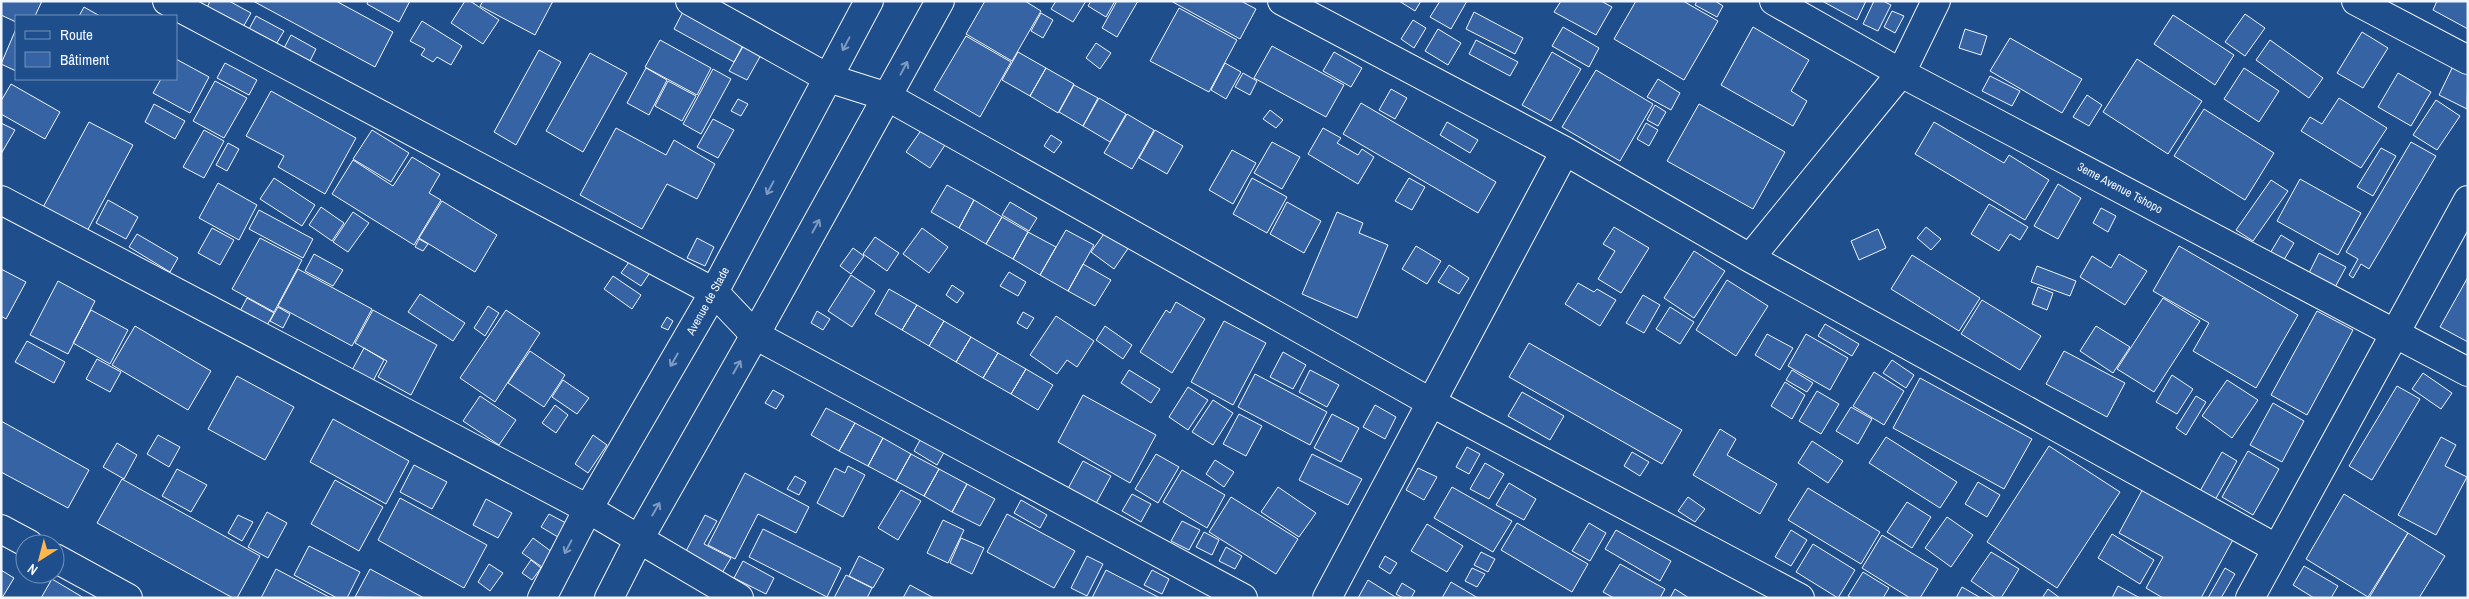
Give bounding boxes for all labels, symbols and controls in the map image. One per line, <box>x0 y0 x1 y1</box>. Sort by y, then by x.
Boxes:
legend <box>15 15 178 80</box>
text: Route <box>60 24 93 45</box>
one-way arrow <box>841 37 851 52</box>
text: Bâtiment <box>60 49 110 70</box>
one-way arrow <box>899 61 909 76</box>
street label: 3eme Avenue Tshopo <box>2074 159 2166 217</box>
one-way arrow <box>764 180 774 194</box>
one-way arrow <box>812 219 822 233</box>
street label: Avenue de Stade <box>682 264 733 339</box>
one-way arrow <box>669 353 679 368</box>
one-way arrow <box>732 360 742 375</box>
one-way arrow <box>652 502 662 516</box>
north arrow <box>15 534 65 584</box>
one-way arrow <box>563 540 573 555</box>
text: N <box>24 560 41 579</box>

